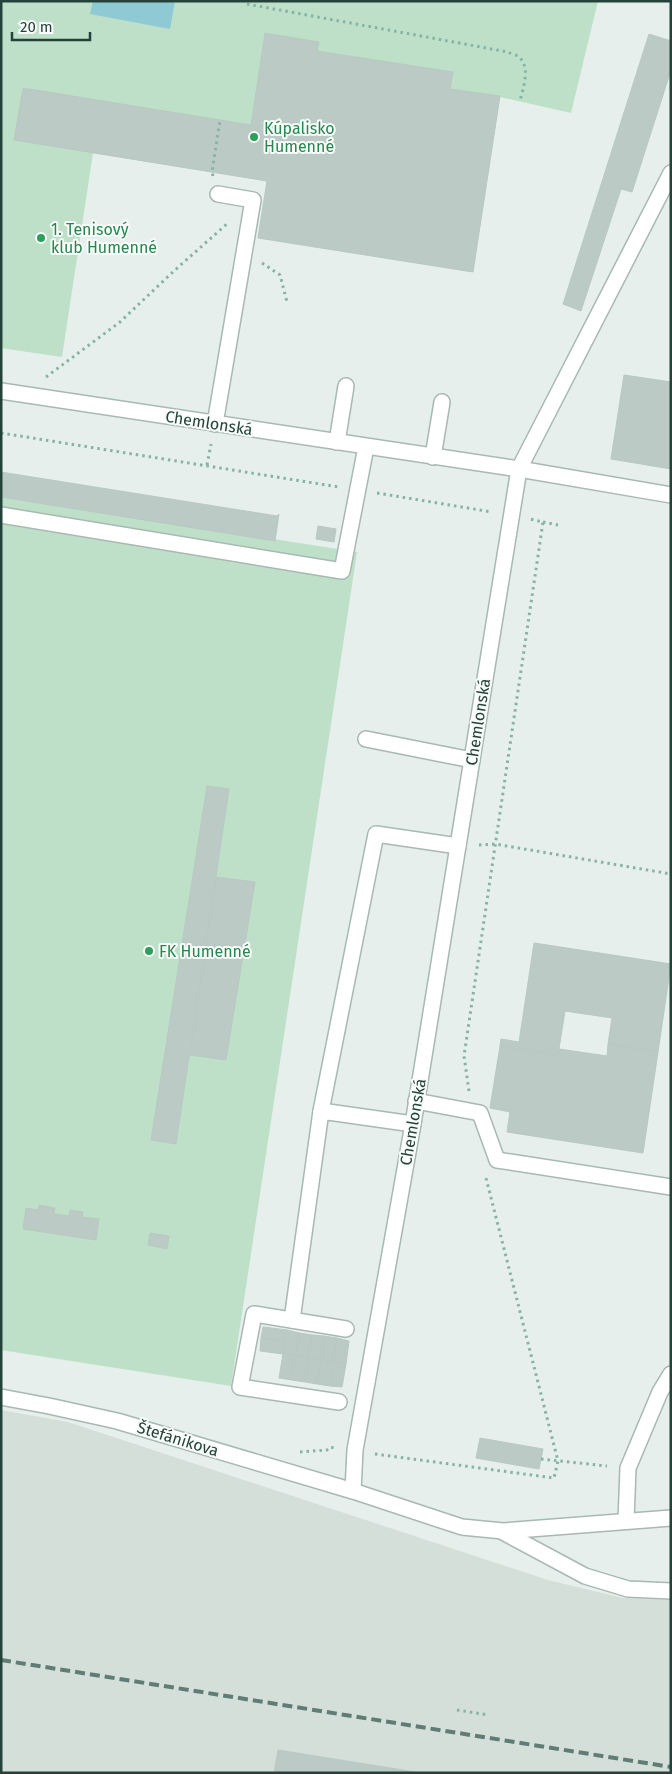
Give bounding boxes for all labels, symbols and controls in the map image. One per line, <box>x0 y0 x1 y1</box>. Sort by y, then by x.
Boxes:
scale bar <box>12 10 90 42</box>
text: 20 m <box>20 18 53 36</box>
place label: Kúpalisko Humenné <box>264 119 335 156</box>
marker: Kúpalisko Humenné <box>248 131 260 143</box>
place label: 1. Tenisový klub Humenné <box>51 220 157 257</box>
marker: 1. Tenisový klub Humenné <box>35 232 47 244</box>
street label: Chemlonská <box>164 407 254 439</box>
street label: Chemlonská <box>462 677 494 767</box>
place label: FK Humenné <box>159 942 251 961</box>
marker: FK Humenné <box>143 945 155 957</box>
street label: Chemlonská <box>396 1077 430 1167</box>
street label: Štefánikova <box>135 1417 221 1460</box>

